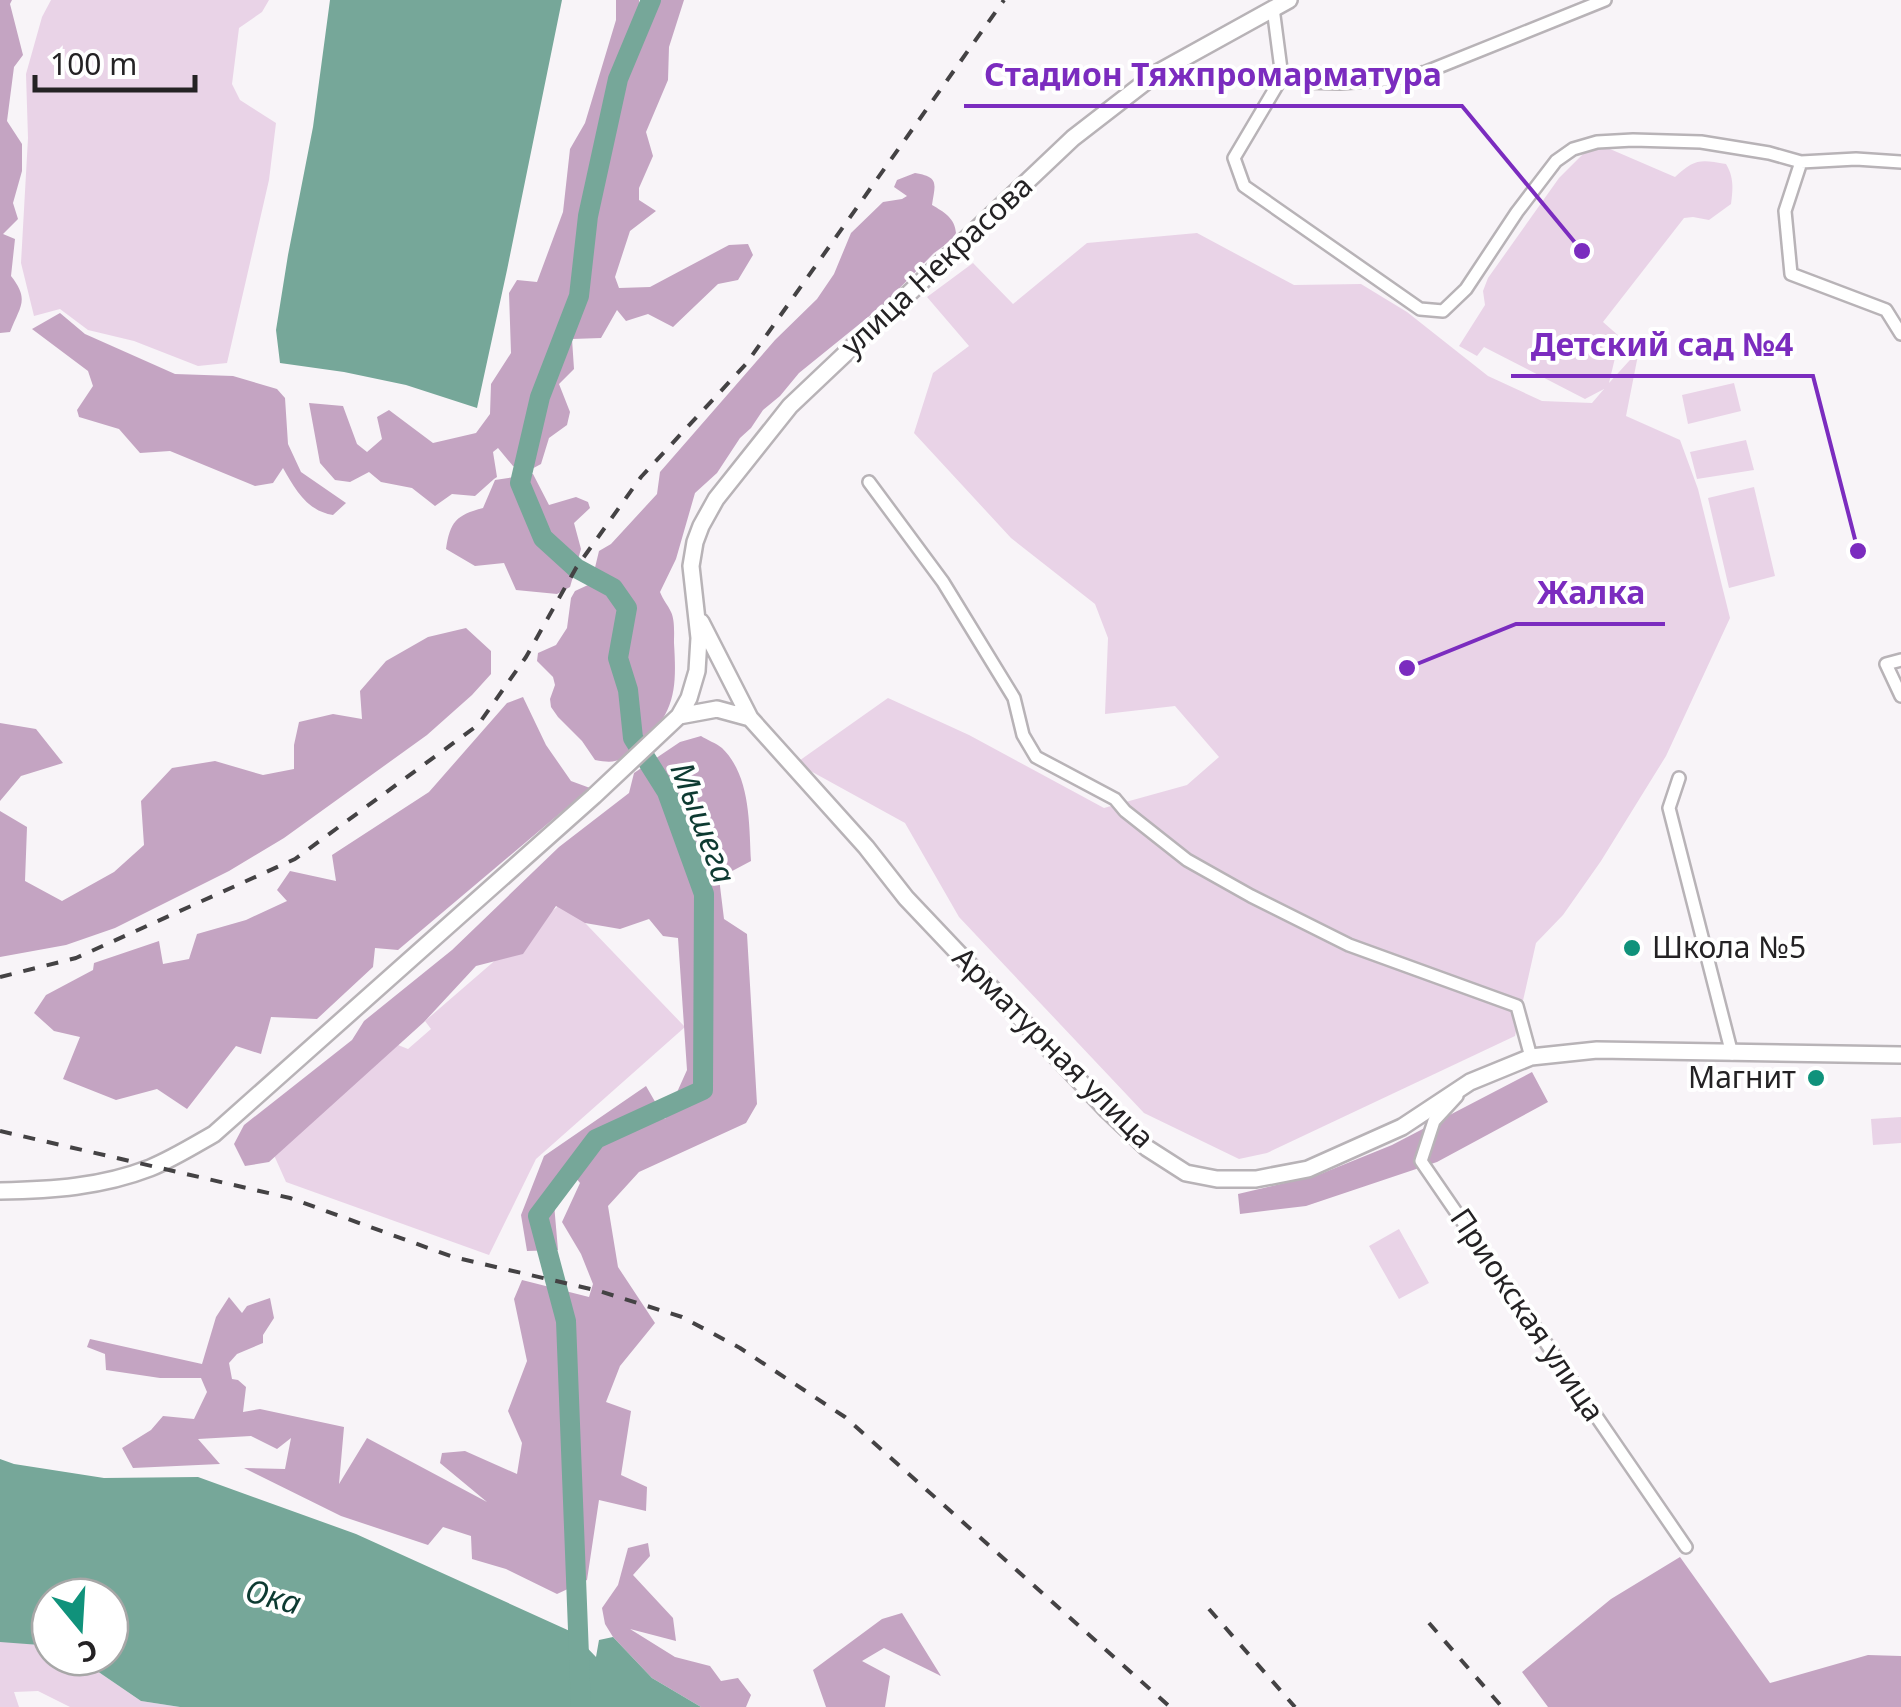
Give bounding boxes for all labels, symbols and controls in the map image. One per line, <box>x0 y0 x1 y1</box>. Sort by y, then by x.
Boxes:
scale bar <box>35 30 195 92</box>
text: 100 m <box>50 43 137 84</box>
callout: Стадион Тяжпромарматура <box>964 44 1462 106</box>
text: Стадион Тяжпромарматура <box>984 52 1442 95</box>
street label: улица Некрасова <box>831 165 1041 365</box>
callout: Детский сад №4 <box>1511 314 1813 376</box>
text: Детский сад №4 <box>1531 322 1793 365</box>
callout: Жалка <box>1516 562 1665 624</box>
text: Жалка <box>1537 570 1645 613</box>
water label: Мышега <box>662 756 747 889</box>
place label: Школа №5 <box>1652 926 1806 967</box>
street label: Арматурная улица <box>944 937 1164 1157</box>
marker: Школа №5 <box>1621 937 1643 959</box>
place label: Магнит <box>1688 1056 1796 1097</box>
marker: Магнит <box>1805 1067 1827 1089</box>
street label: Приокская улица <box>1442 1199 1615 1429</box>
water label: Ока <box>241 1568 306 1624</box>
north arrow <box>30 1577 130 1677</box>
text: С <box>74 1631 102 1673</box>

